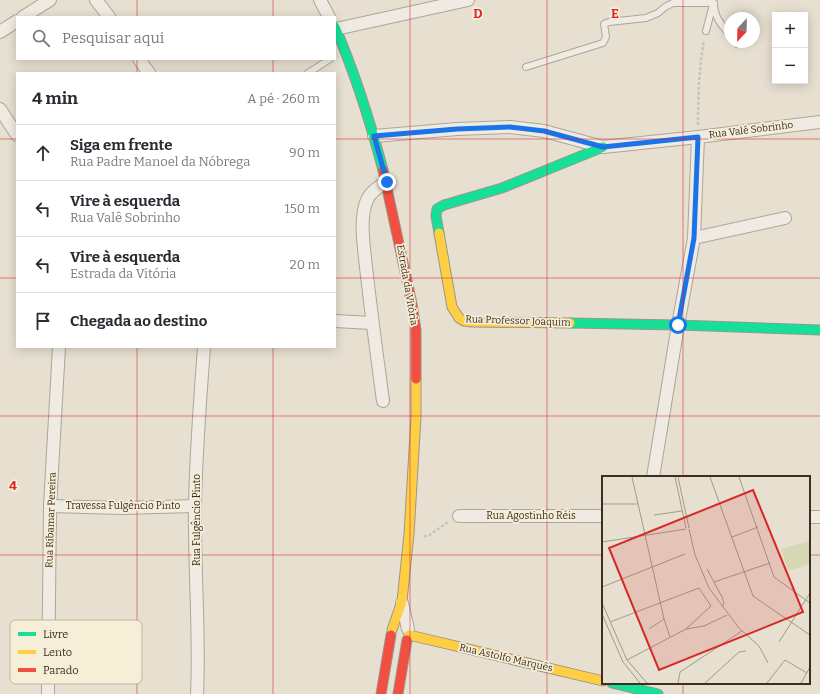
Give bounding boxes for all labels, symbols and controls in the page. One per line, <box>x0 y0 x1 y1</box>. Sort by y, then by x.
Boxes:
text: D <box>473 6 483 21</box>
text: E <box>611 6 619 21</box>
north arrow <box>724 12 760 48</box>
map controls <box>772 12 808 84</box>
button: + <box>772 12 808 48</box>
search box <box>16 16 336 60</box>
icon: search <box>30 27 52 49</box>
text: Pesquisar aqui <box>62 29 164 47</box>
button: − <box>772 48 808 84</box>
text: 4 min <box>32 88 78 109</box>
text: A pé · 260 m <box>247 91 320 106</box>
street label: Rua Valê Sobrinho <box>708 118 794 141</box>
text: Siga em frente <box>70 136 173 154</box>
icon: ahead <box>32 142 54 164</box>
text: 90 m <box>289 145 320 160</box>
text: Rua Padre Manoel da Nóbrega <box>70 154 250 169</box>
route end <box>378 173 396 191</box>
text: Vire à esquerda <box>70 192 180 210</box>
icon: left <box>32 198 54 220</box>
text: 150 m <box>284 201 320 216</box>
text: Rua Valê Sobrinho <box>70 210 180 225</box>
street label: Estrada da Vitória <box>394 244 420 327</box>
text: Vire à esquerda <box>70 248 180 266</box>
icon: left <box>32 254 54 276</box>
text: 20 m <box>290 257 320 272</box>
text: Estrada da Vitória <box>70 266 176 281</box>
icon: arrive <box>32 310 54 332</box>
text: Chegada ao destino <box>70 312 207 330</box>
street label: Rua Professor Joaquim <box>465 313 571 329</box>
route start <box>669 316 687 334</box>
street label: Rua Ribamar Pereira <box>43 471 59 568</box>
street label: Rua Fulgêncio Pinto <box>190 474 203 566</box>
inset map <box>602 476 810 684</box>
text: 4 <box>9 478 17 493</box>
street label: Travessa Fulgêncio Pinto <box>66 499 180 512</box>
street label: Rua Agostinho Réis <box>486 510 576 522</box>
legend <box>10 620 142 684</box>
text: Livre <box>43 628 68 641</box>
street label: Rua Astolfo Marquês <box>458 640 554 675</box>
text: Lento <box>43 646 72 659</box>
text: Parado <box>43 664 79 677</box>

